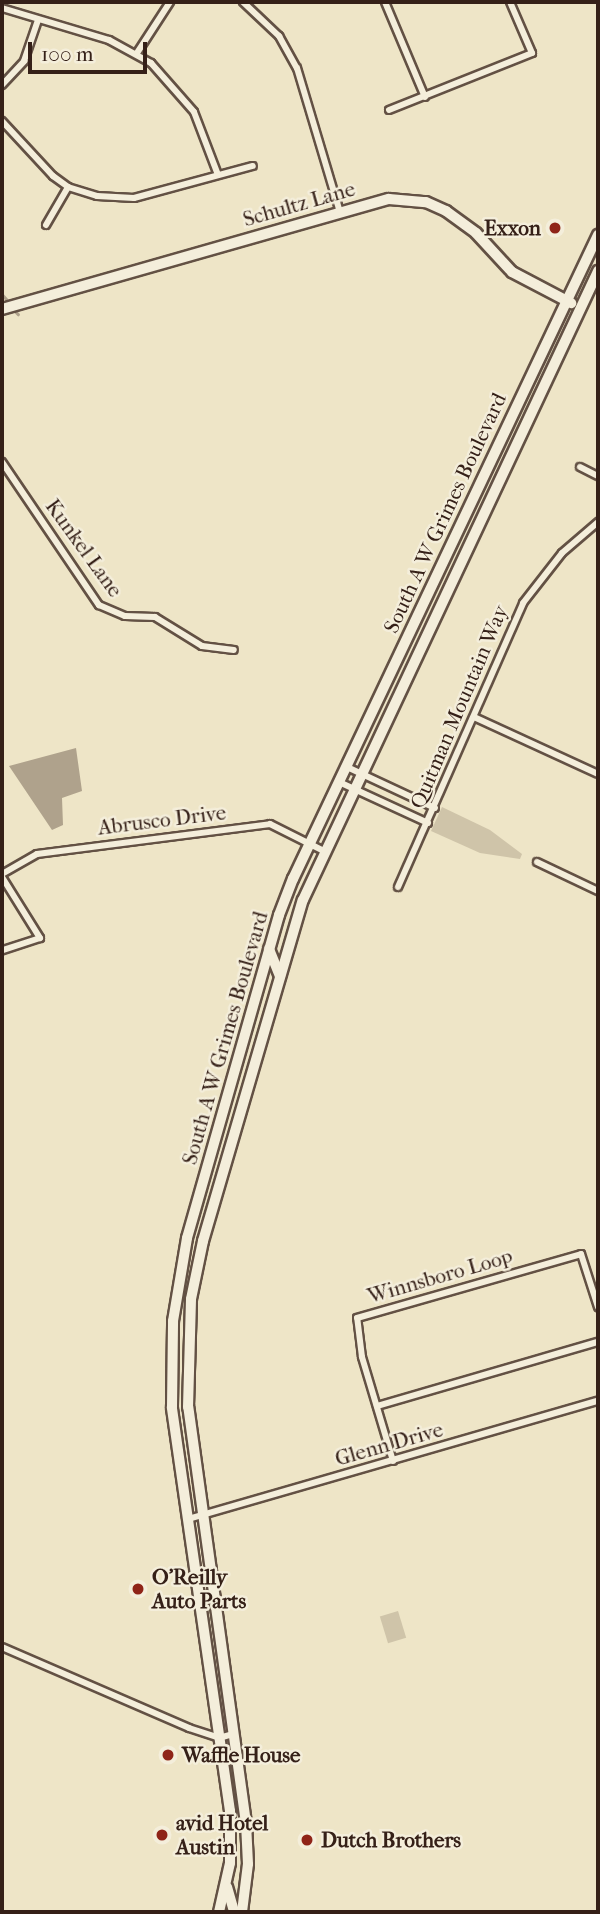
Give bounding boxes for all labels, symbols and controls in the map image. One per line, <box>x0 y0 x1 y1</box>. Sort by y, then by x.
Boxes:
scale bar <box>32 28 150 72</box>
text: 100 m <box>41 42 94 66</box>
street label: Schultz Lane <box>240 176 358 232</box>
place label: Exxon <box>484 215 541 241</box>
marker: Exxon <box>547 220 563 236</box>
street label: South A W Grimes Boulevard <box>378 389 512 637</box>
street label: Kunkel Lane <box>40 494 128 602</box>
street label: Quitman Mountain Way <box>405 601 513 813</box>
street label: Abrusco Drive <box>97 800 227 840</box>
street label: South A W Grimes Boulevard <box>177 909 273 1167</box>
street label: Winnsboro Loop <box>365 1243 515 1309</box>
street label: Glenn Drive <box>332 1417 446 1471</box>
place label: O'Reilly Auto Parts <box>152 1564 246 1614</box>
marker: O'Reilly Auto Parts <box>130 1581 146 1597</box>
place label: Waffle House <box>182 1742 300 1768</box>
marker: Waffle House <box>160 1747 176 1763</box>
place label: avid Hotel Austin <box>176 1810 268 1860</box>
marker: avid Hotel Austin <box>154 1827 170 1843</box>
place label: Dutch Brothers <box>321 1827 461 1853</box>
marker: Dutch Brothers <box>299 1832 315 1848</box>

